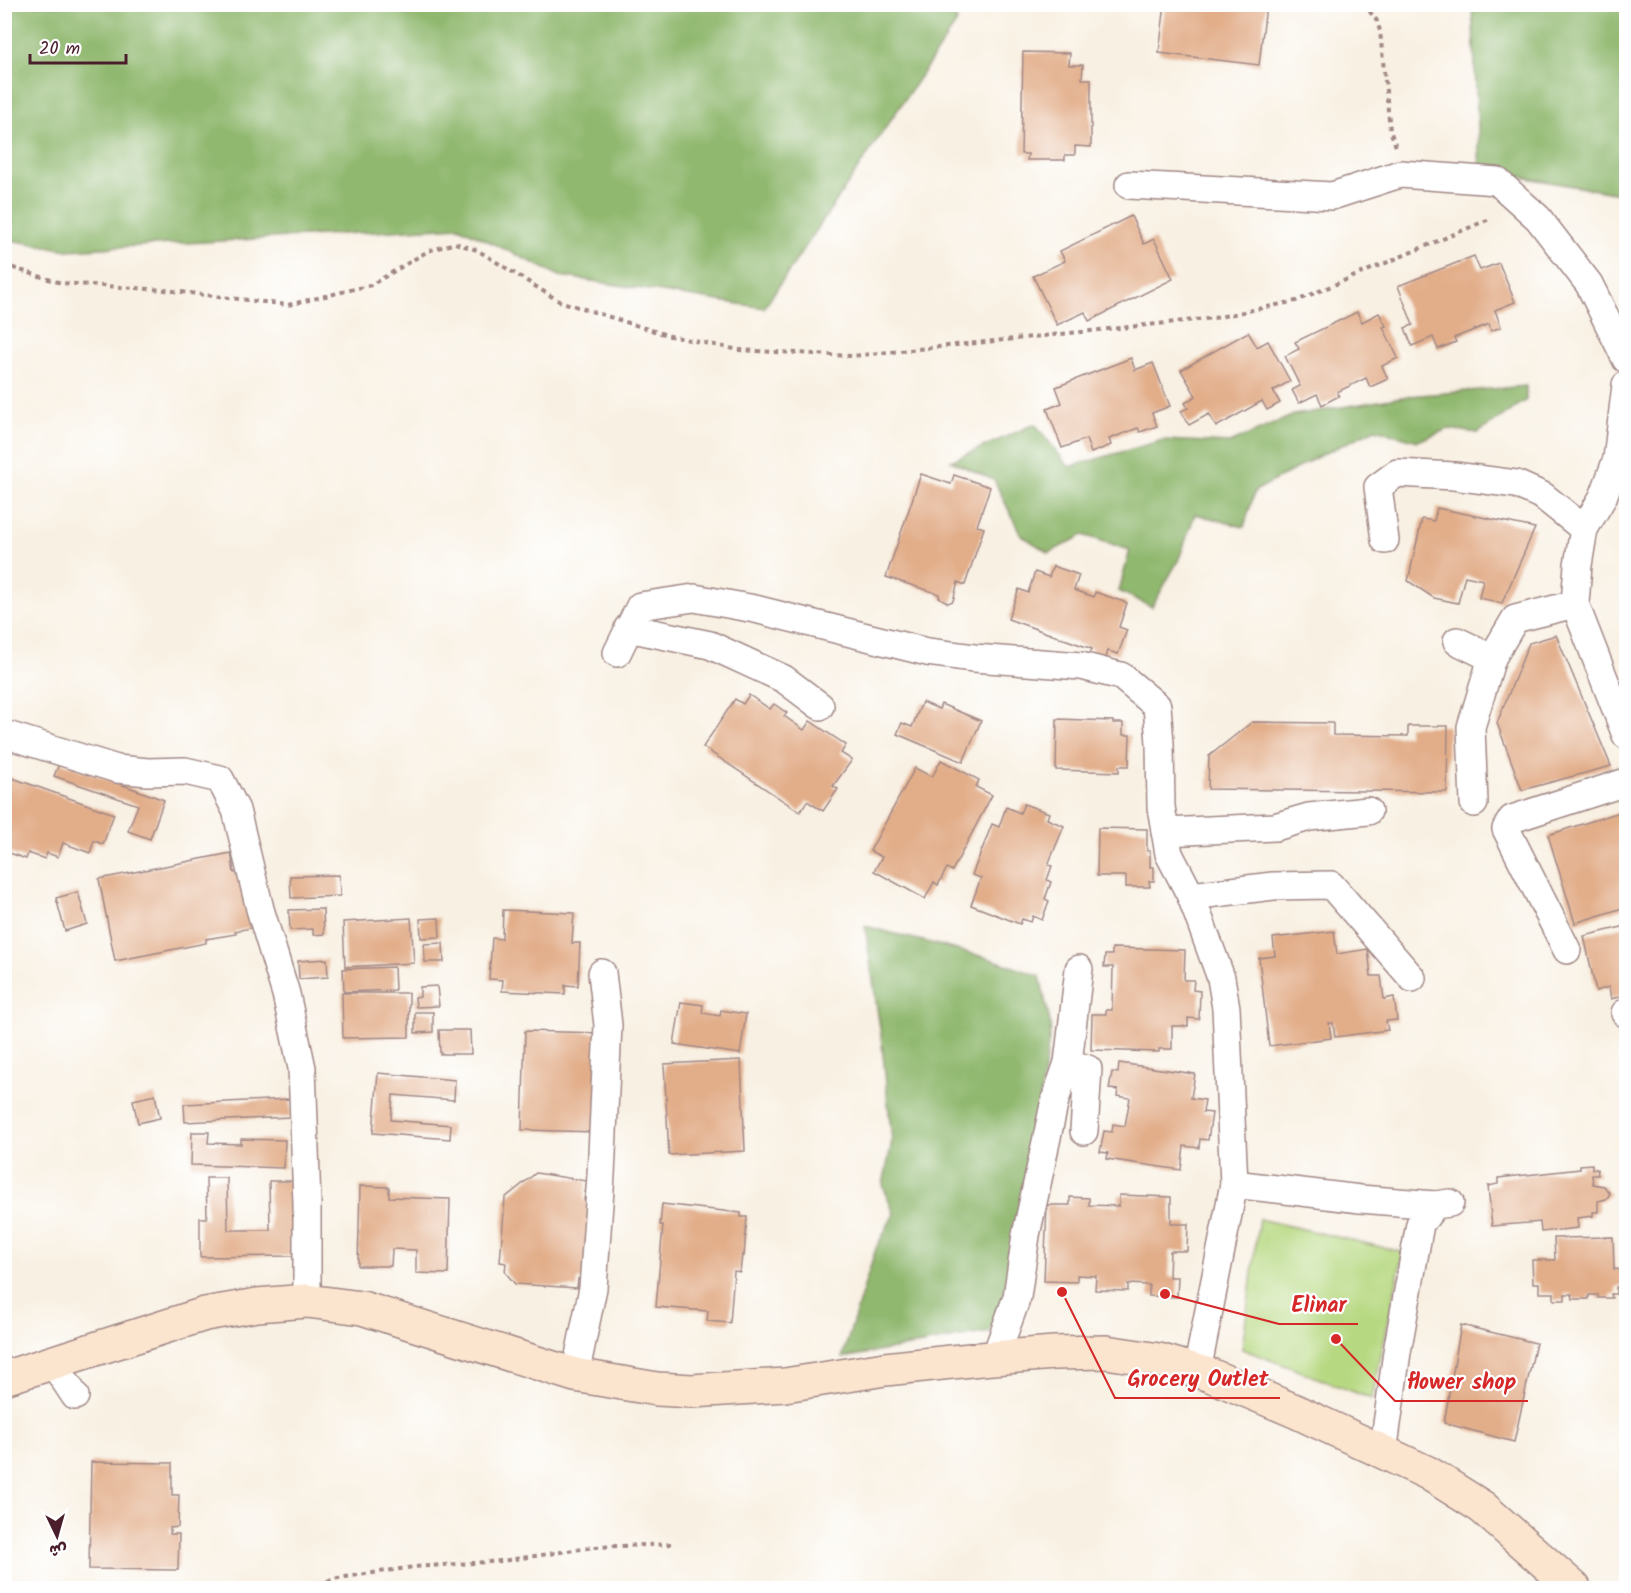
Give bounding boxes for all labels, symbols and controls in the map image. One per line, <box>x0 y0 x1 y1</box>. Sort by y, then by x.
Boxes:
scale bar <box>30 27 126 65</box>
text: 20 m <box>39 35 80 64</box>
callout: Elinar <box>1279 1284 1358 1324</box>
text: Elinar <box>1291 1289 1348 1324</box>
callout: Grocery Outlet <box>1115 1358 1280 1398</box>
callout: flower shop <box>1395 1361 1528 1401</box>
text: Grocery Outlet <box>1127 1363 1270 1398</box>
text: flower shop <box>1407 1366 1517 1401</box>
north arrow <box>27 1506 87 1566</box>
text: ش <box>48 1536 68 1563</box>

